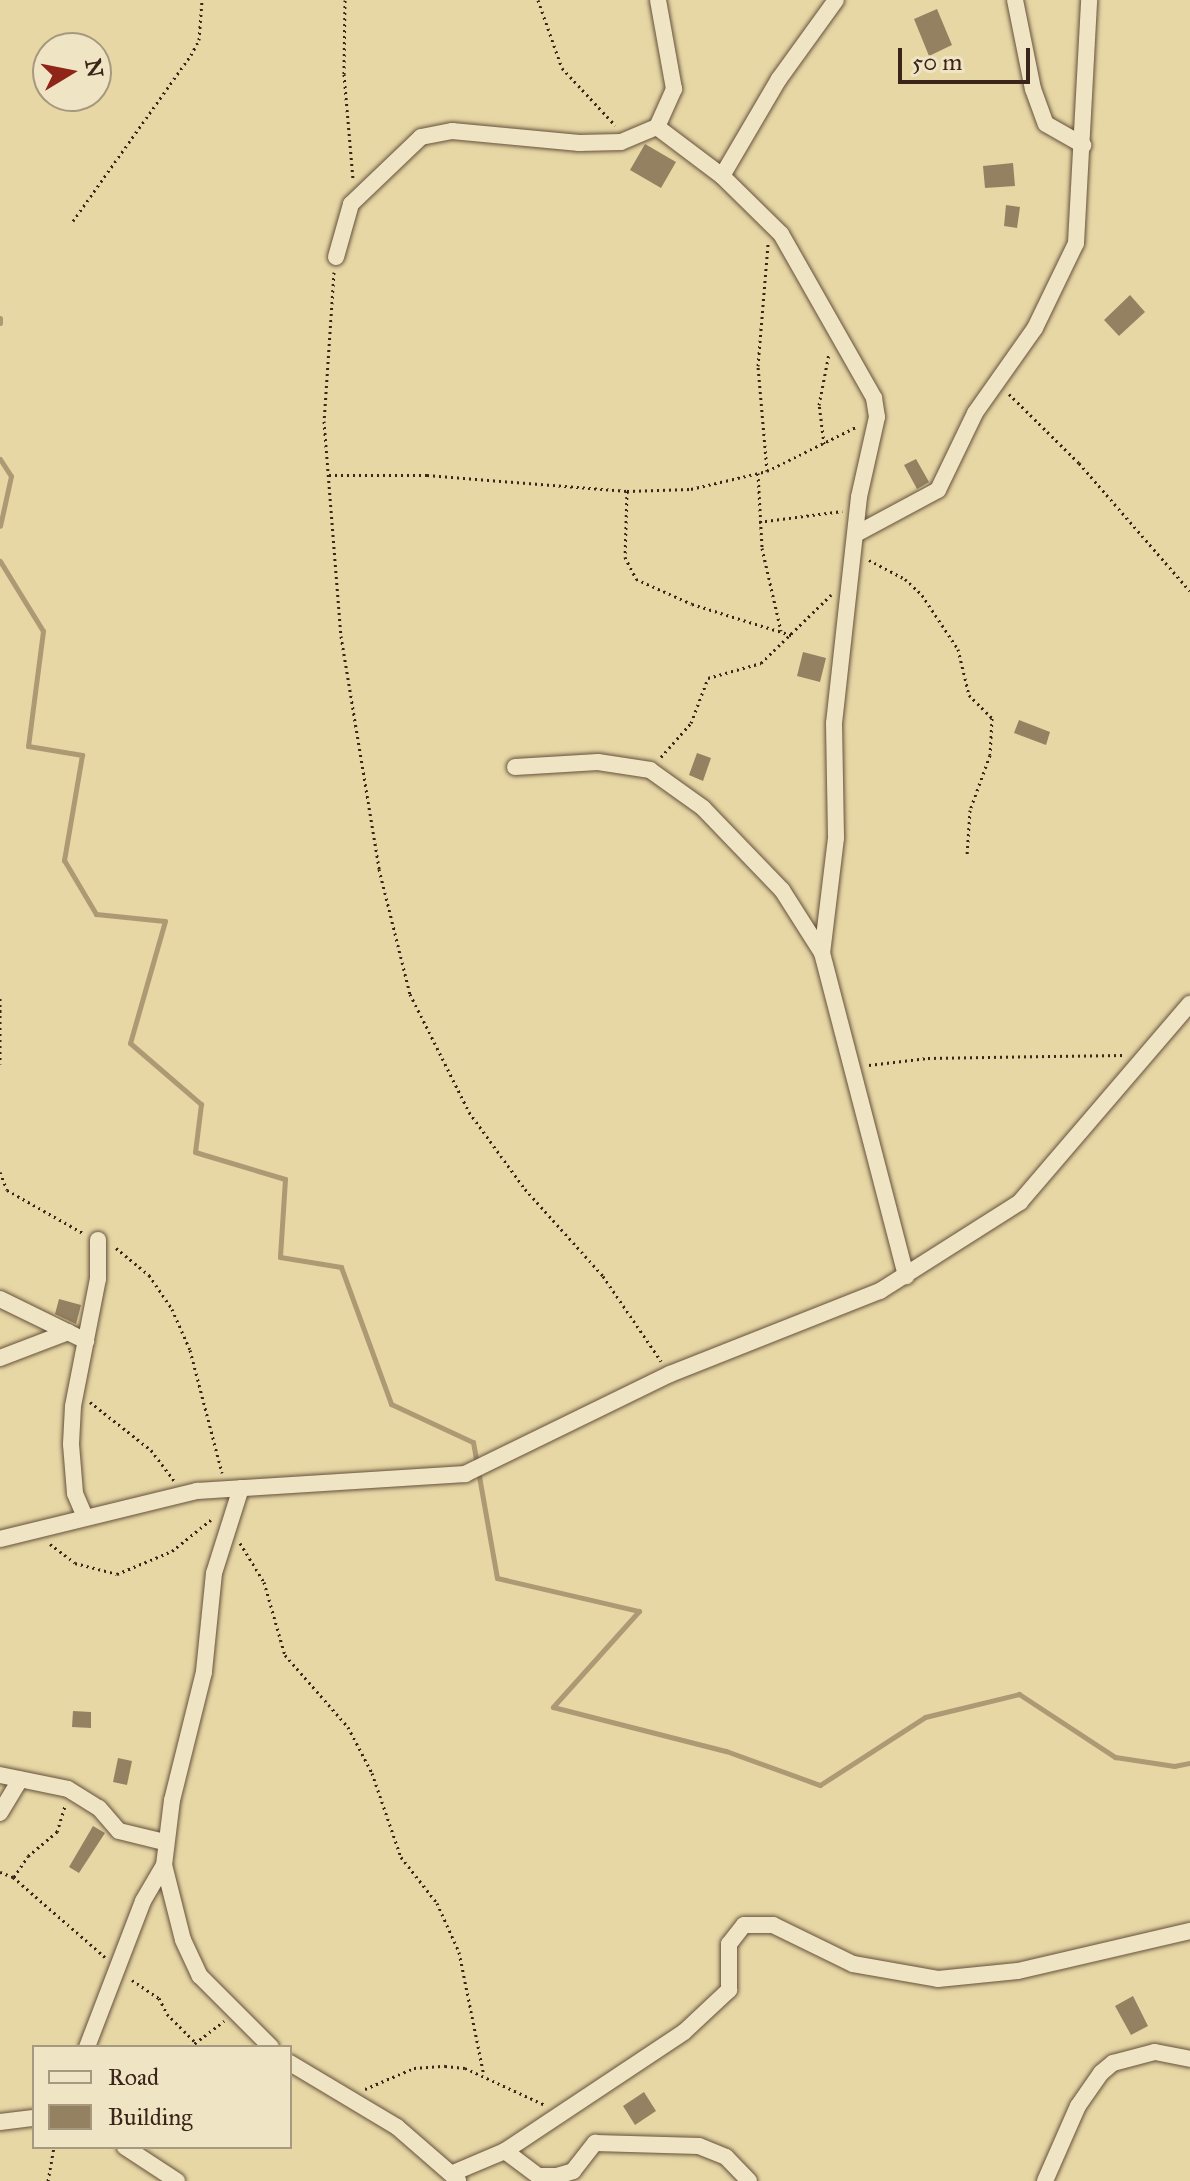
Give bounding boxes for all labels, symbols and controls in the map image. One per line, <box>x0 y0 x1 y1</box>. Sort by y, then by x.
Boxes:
north arrow <box>32 32 112 112</box>
scale bar <box>902 32 1034 82</box>
text: 50 m <box>912 47 962 77</box>
text: N <box>79 57 109 80</box>
legend <box>32 2045 292 2149</box>
text: Road <box>108 2062 159 2092</box>
text: Building <box>108 2102 193 2132</box>

